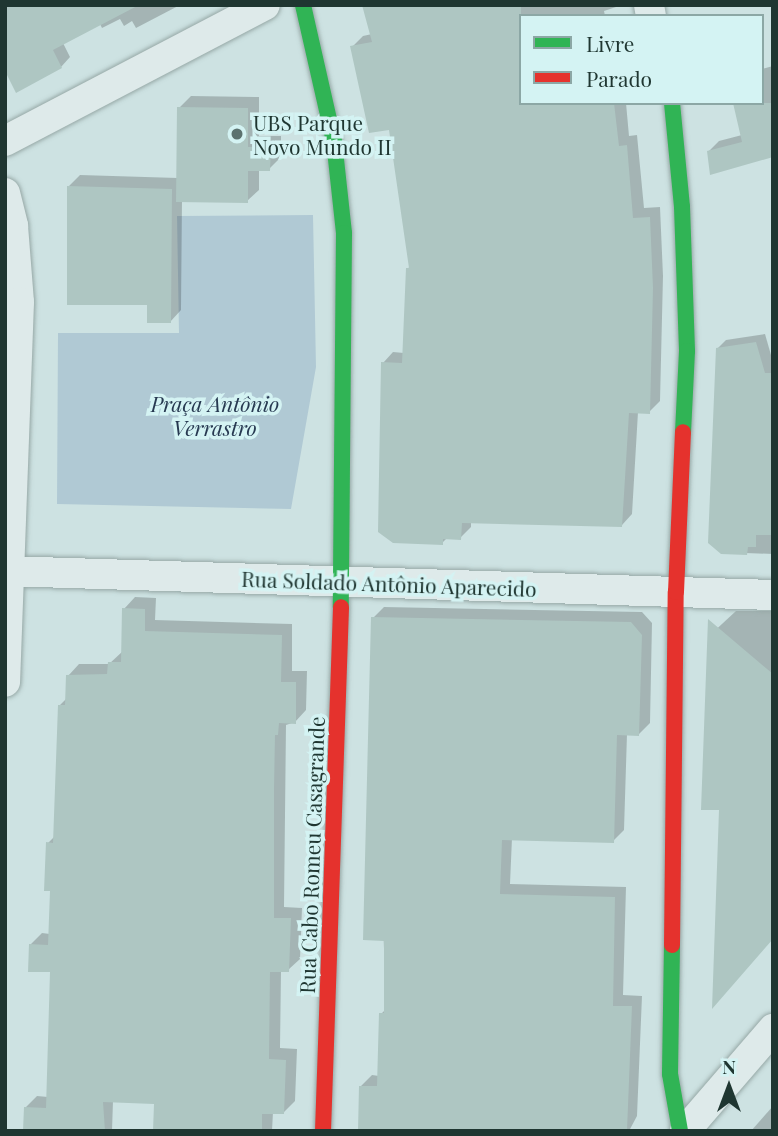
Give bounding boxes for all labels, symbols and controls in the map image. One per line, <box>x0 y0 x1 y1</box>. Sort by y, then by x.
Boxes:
legend <box>519 14 764 105</box>
text: Livre <box>586 29 634 57</box>
text: Parado <box>586 64 652 92</box>
place label: UBS Parque Novo Mundo II <box>253 109 392 159</box>
marker: UBS Parque Novo Mundo II <box>227 124 247 144</box>
park label: Praça Antônio Verrastro <box>151 390 279 440</box>
street label: Rua Soldado Antônio Aparecido <box>240 565 538 601</box>
street label: Rua Cabo Romeu Casagrande <box>294 716 328 994</box>
north arrow <box>694 1052 764 1122</box>
text: N <box>722 1053 736 1079</box>

